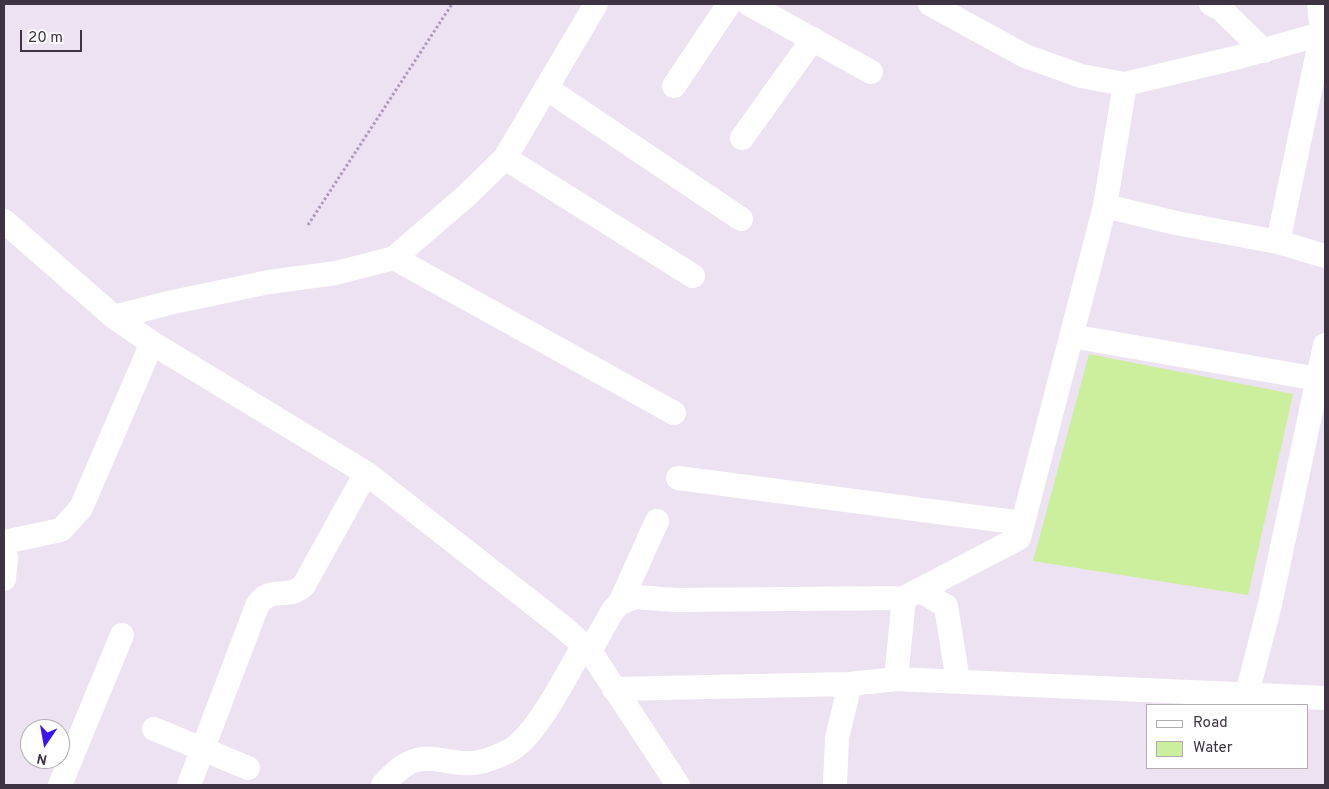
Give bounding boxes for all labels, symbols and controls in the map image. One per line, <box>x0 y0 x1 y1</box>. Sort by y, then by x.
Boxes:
scale bar <box>22 20 85 52</box>
text: 20 m <box>28 29 63 48</box>
legend <box>1146 704 1309 769</box>
text: Road <box>1193 714 1228 733</box>
north arrow <box>20 719 70 769</box>
text: Water <box>1193 739 1232 758</box>
text: N <box>35 749 49 768</box>

